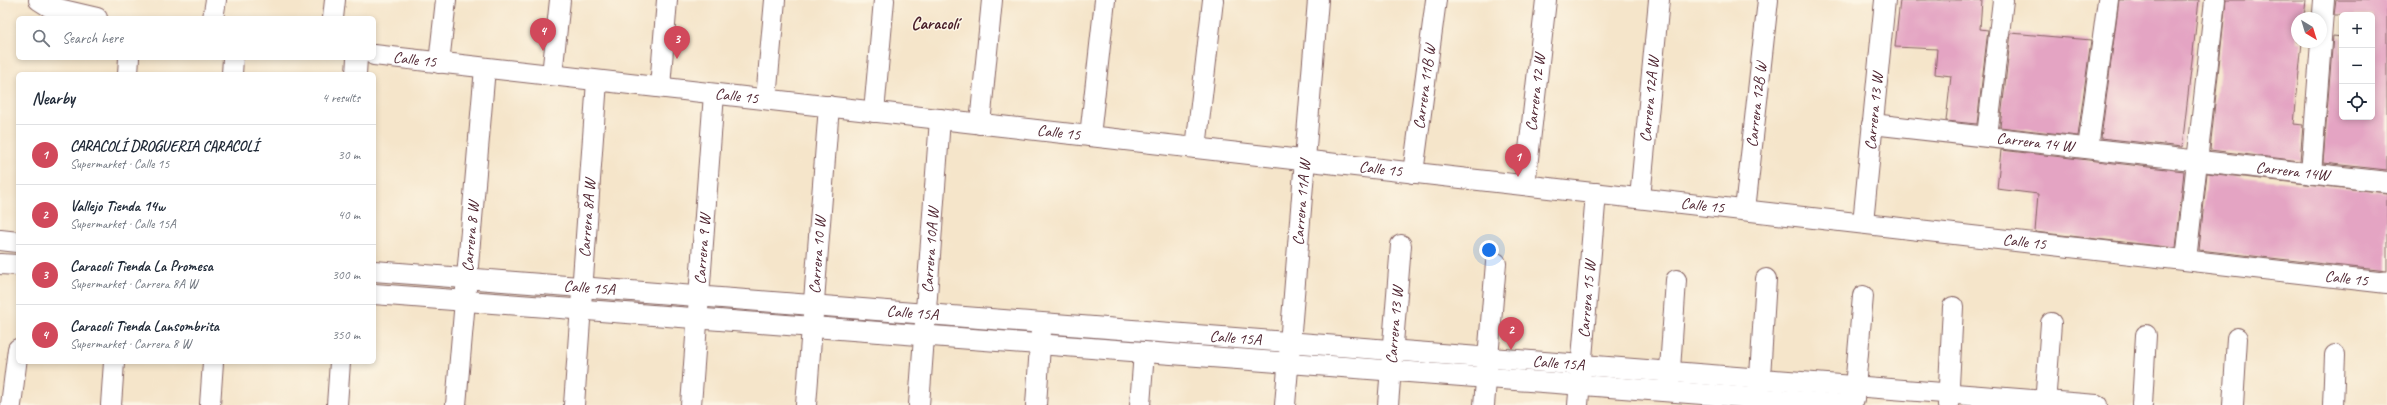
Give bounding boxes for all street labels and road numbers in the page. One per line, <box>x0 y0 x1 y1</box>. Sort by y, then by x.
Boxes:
street label: Carrera 11B W <box>1409 42 1440 131</box>
street label: Calle 15 <box>392 47 438 72</box>
street label: Carrera 12 W <box>1521 50 1550 132</box>
street label: Carrera 12A W <box>1635 53 1664 143</box>
street label: Carrera 12B W <box>1742 60 1771 148</box>
street label: Carrera 13 W <box>1860 69 1888 151</box>
street label: Calle 15 <box>714 84 760 109</box>
street label: Calle 15 <box>1036 120 1082 145</box>
street label: Carrera 14 W <box>1995 128 2078 157</box>
street label: Carrera 11A W <box>1288 156 1315 246</box>
street label: Calle 15 <box>1358 157 1404 181</box>
street label: Carrera 14W <box>2255 157 2333 186</box>
street label: Carrera 8A W <box>574 175 600 258</box>
street label: Calle 15 <box>1680 193 1726 218</box>
street label: Carrera 8 W <box>458 197 484 272</box>
street label: Carrera 10A W <box>917 204 944 294</box>
street label: Carrera 9 W <box>690 210 715 285</box>
street label: Carrera 10 W <box>805 213 831 295</box>
street label: Calle 15 <box>2002 230 2048 254</box>
street label: Carrera 15 W <box>1574 257 1600 339</box>
street label: Calle 15 <box>2324 266 2370 291</box>
street label: Calle 15A <box>563 276 617 300</box>
street label: Carrera 13 W <box>1381 282 1408 365</box>
street label: Calle 15A <box>886 301 940 325</box>
street label: Calle 15A <box>1209 326 1263 350</box>
street label: Calle 15A <box>1532 351 1586 375</box>

